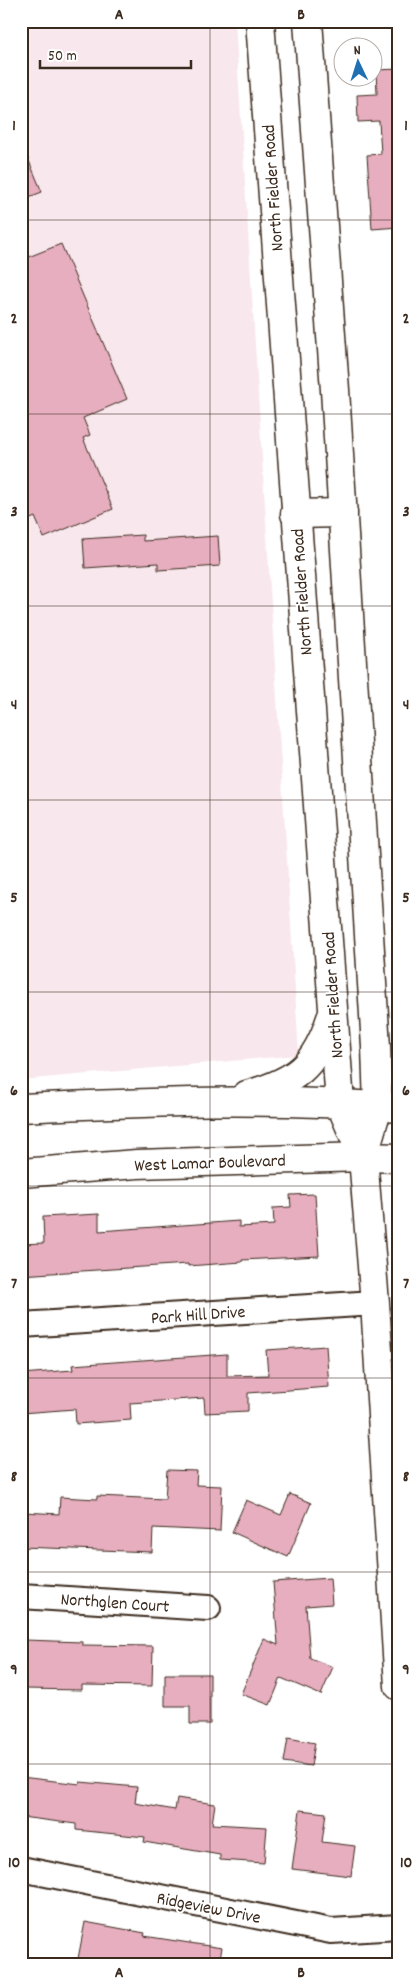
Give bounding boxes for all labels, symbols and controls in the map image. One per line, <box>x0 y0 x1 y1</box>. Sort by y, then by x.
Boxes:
text: A <box>115 4 124 27</box>
text: B <box>297 4 305 27</box>
scale bar <box>40 38 191 70</box>
north arrow <box>332 38 382 88</box>
text: N <box>353 41 361 61</box>
text: 50 m <box>48 46 77 68</box>
text: 1 <box>12 115 16 138</box>
text: 1 <box>404 115 408 138</box>
street label: North Fielder Road <box>258 124 291 252</box>
text: 2 <box>11 308 18 331</box>
text: 2 <box>403 308 410 331</box>
text: 3 <box>10 501 18 524</box>
text: 3 <box>402 501 410 524</box>
street label: North Fielder Road <box>287 528 320 656</box>
text: 4 <box>11 694 17 717</box>
text: 4 <box>403 694 409 717</box>
text: 5 <box>10 887 18 910</box>
text: 5 <box>402 887 410 910</box>
street label: North Fielder Road <box>318 931 351 1059</box>
text: 6 <box>10 1080 18 1103</box>
text: 6 <box>402 1080 410 1103</box>
street label: West Lamar Boulevard <box>134 1149 286 1180</box>
text: 7 <box>11 1273 17 1296</box>
text: 7 <box>403 1273 409 1296</box>
street label: Park Hill Drive <box>150 1301 246 1332</box>
text: 8 <box>11 1466 18 1489</box>
text: 8 <box>403 1466 410 1489</box>
street label: Northglen Court <box>60 1588 170 1621</box>
text: 9 <box>10 1659 18 1682</box>
text: 9 <box>402 1659 410 1682</box>
text: 10 <box>8 1852 20 1875</box>
text: 10 <box>400 1852 412 1875</box>
street label: Ridgeview Drive <box>154 1887 263 1932</box>
text: A <box>115 1962 124 1985</box>
text: B <box>297 1962 305 1985</box>

